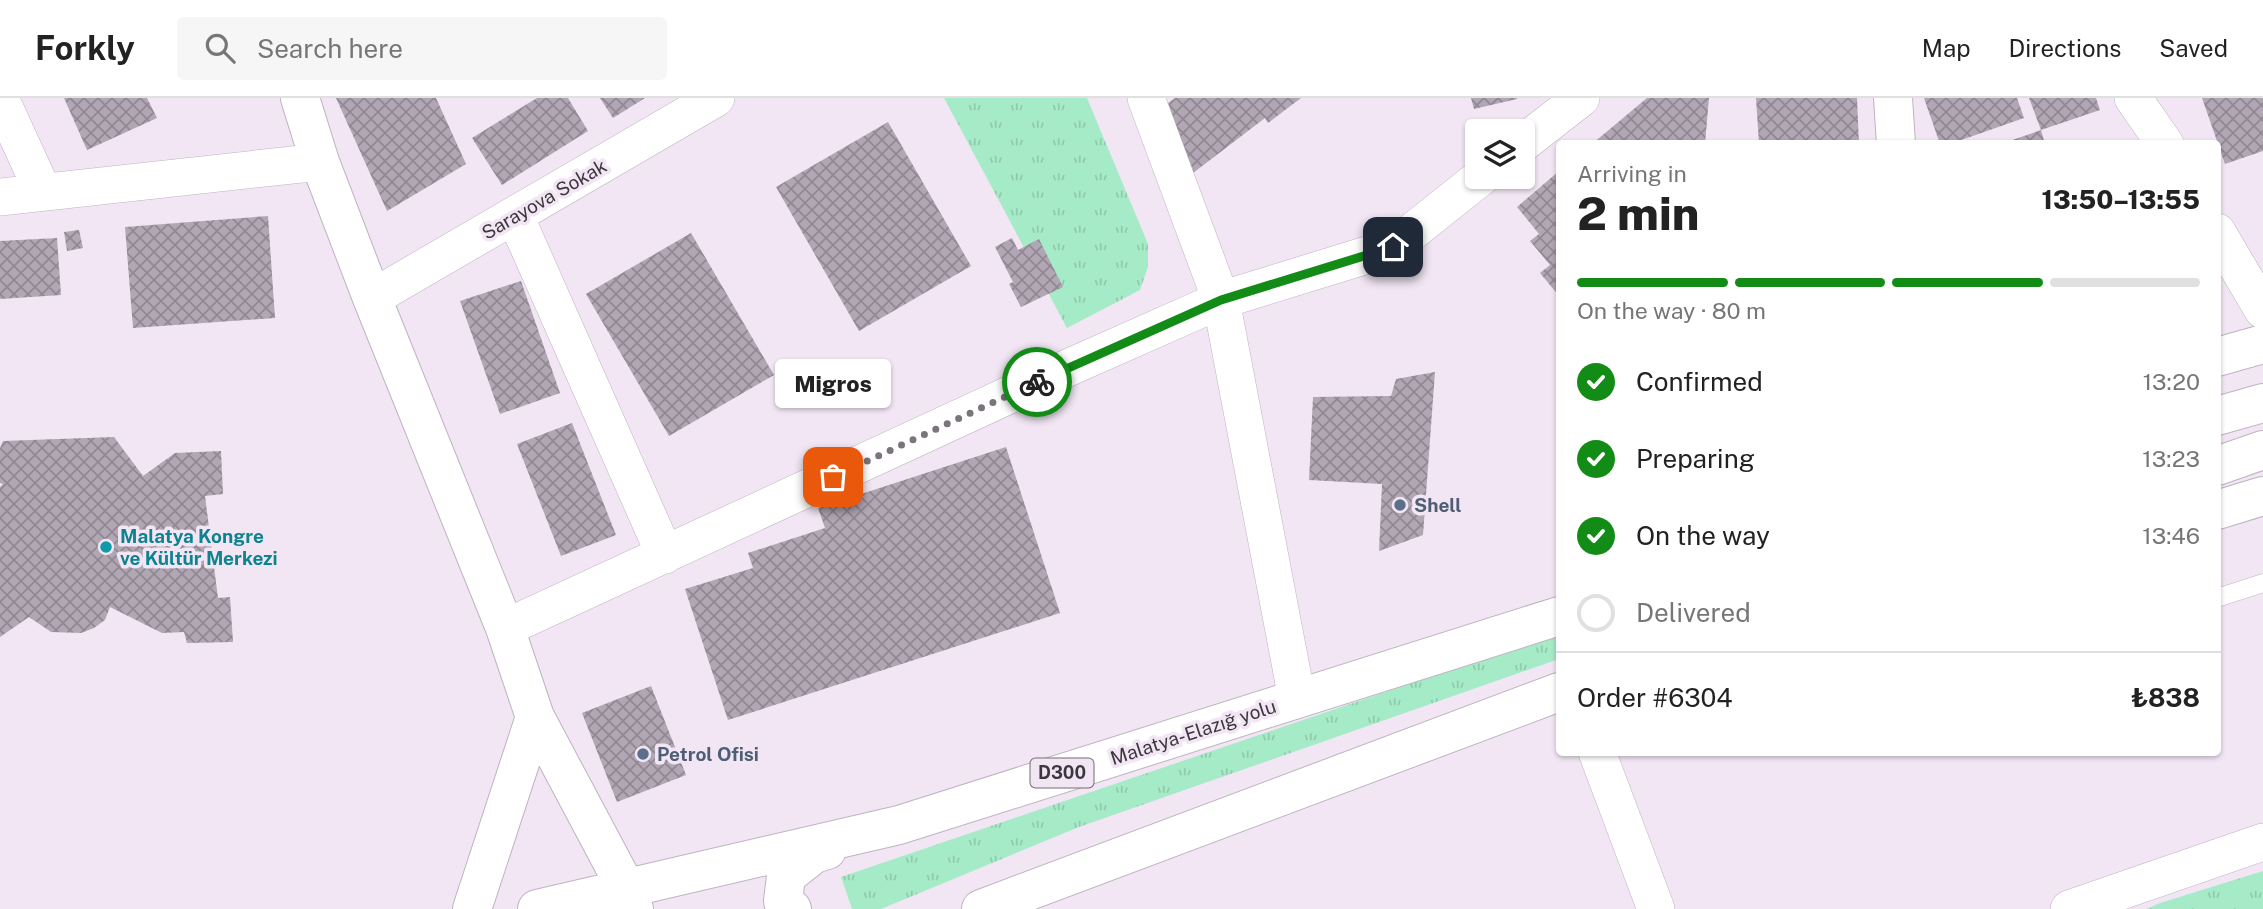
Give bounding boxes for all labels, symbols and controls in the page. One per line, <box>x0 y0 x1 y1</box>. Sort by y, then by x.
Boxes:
search box <box>177 17 667 80</box>
text: Forkly <box>35 29 135 67</box>
icon: search <box>201 29 239 67</box>
text: Search here <box>257 33 403 64</box>
text: Map <box>1922 34 1971 62</box>
text: Directions <box>2009 34 2121 62</box>
text: Saved <box>2159 34 2228 62</box>
map controls <box>1465 119 1535 189</box>
button: layers <box>1465 119 1535 189</box>
street label: Sarayova Sokak <box>478 154 611 244</box>
text: Arriving in <box>1577 160 1687 187</box>
text: 13:50–13:55 <box>2042 184 2200 215</box>
text: 2 min <box>1577 186 1699 240</box>
pin <box>1363 217 1423 277</box>
icon: home <box>1374 228 1412 266</box>
text: On the way · 80 m <box>1577 297 1766 324</box>
courier <box>1002 347 1072 417</box>
callout: Migros <box>775 358 891 407</box>
icon: bike <box>1018 363 1056 401</box>
icon: check <box>1577 363 1615 401</box>
text: Confirmed <box>1636 366 1763 397</box>
text: 13:20 <box>2143 368 2200 395</box>
text: Migros <box>794 370 872 397</box>
icon: check <box>1577 440 1615 478</box>
text: Preparing <box>1636 443 1755 474</box>
text: 13:23 <box>2142 445 2200 472</box>
pin <box>803 447 863 507</box>
icon: bag <box>814 458 852 496</box>
place label: Shell <box>1414 494 1462 516</box>
marker: Shell <box>1392 497 1408 513</box>
icon: check <box>1577 517 1615 555</box>
text: On the way <box>1636 520 1770 551</box>
text: 13:46 <box>2142 522 2200 549</box>
place label: Malatya Kongre ve Kültür Merkezi <box>120 525 278 569</box>
marker: Malatya Kongre ve Kültür Merkezi <box>98 539 114 555</box>
text: Delivered <box>1636 597 1751 628</box>
text: Order #6304 <box>1577 682 1733 713</box>
text: ₺838 <box>2131 682 2200 713</box>
street label: Malatya-Elazığ yolu <box>1107 695 1279 769</box>
place label: Petrol Ofisi <box>657 743 759 765</box>
marker: Petrol Ofisi <box>635 746 651 762</box>
road number: D300 <box>1030 758 1094 788</box>

